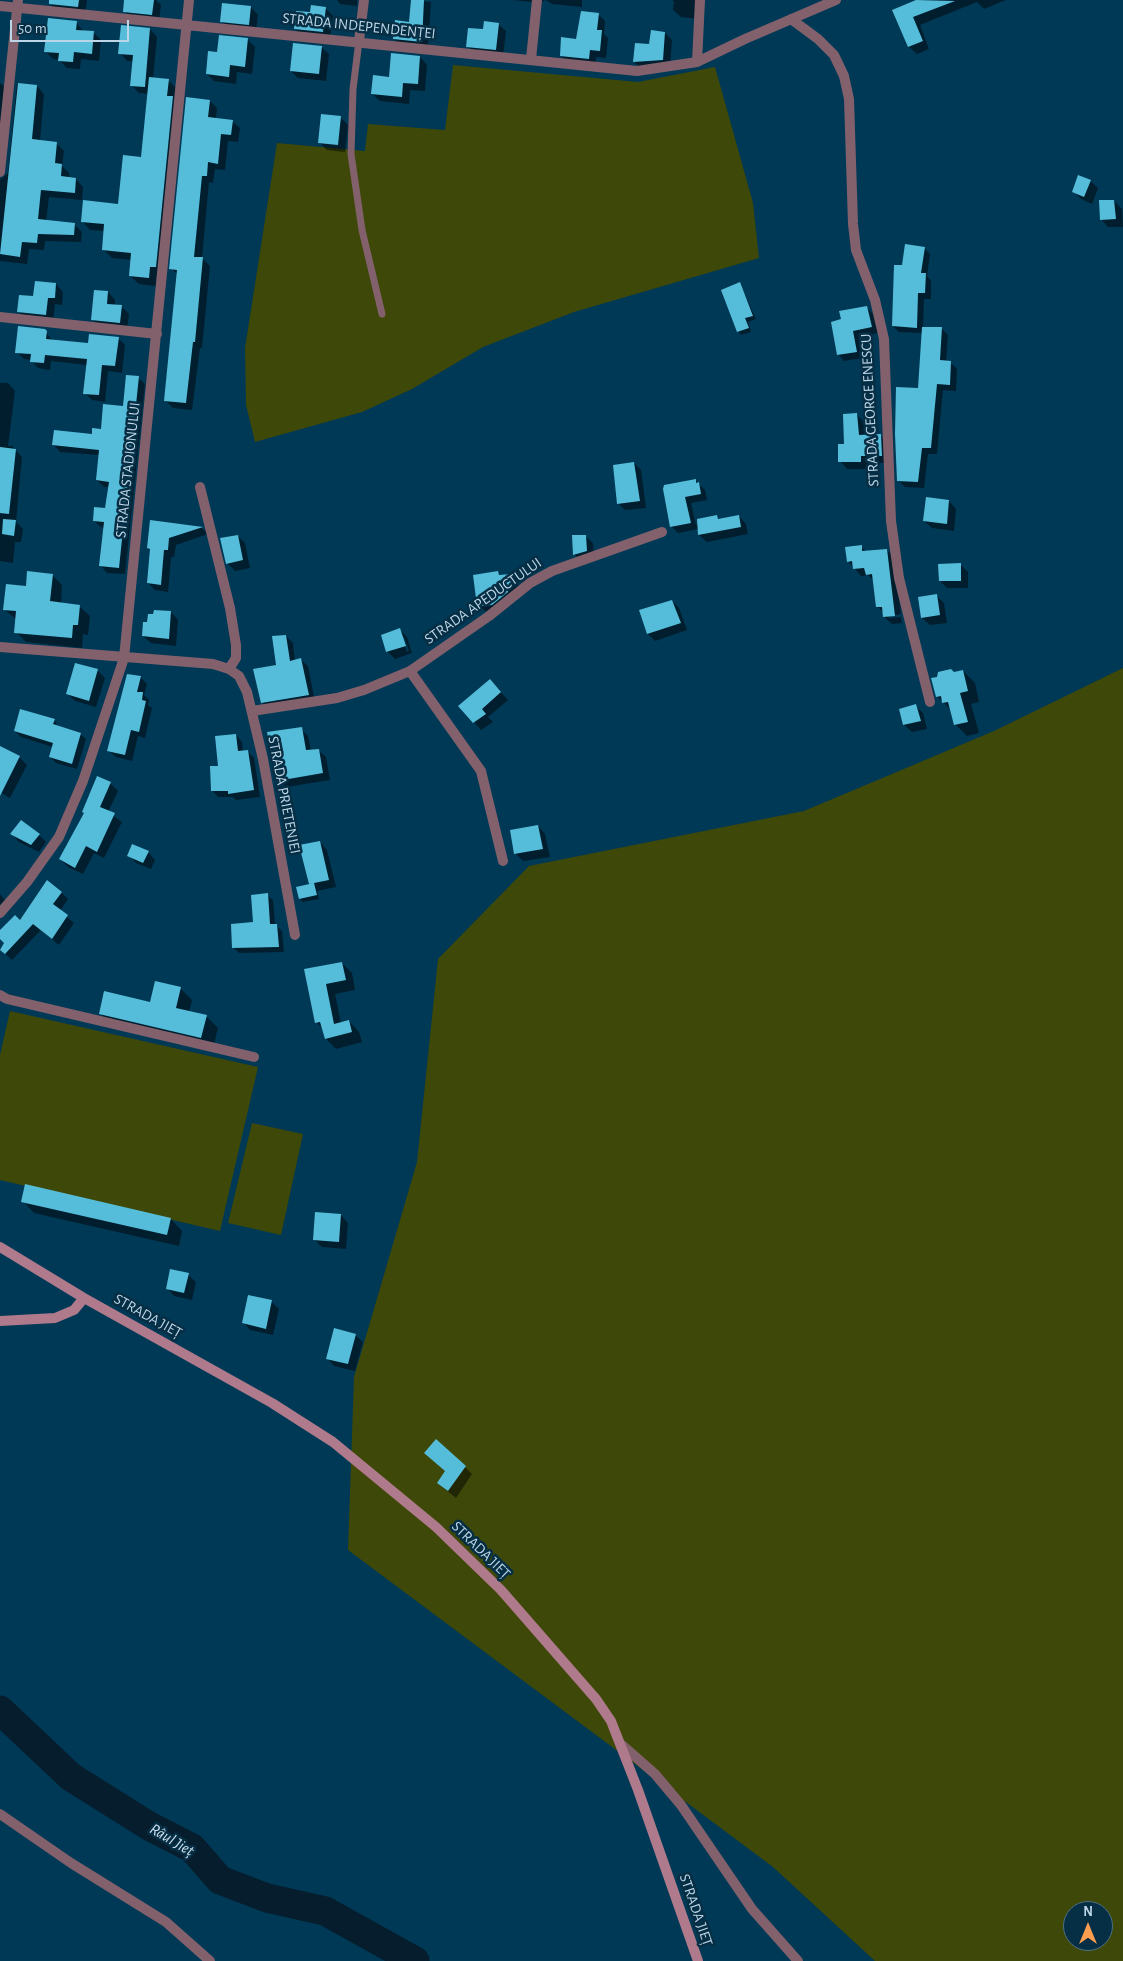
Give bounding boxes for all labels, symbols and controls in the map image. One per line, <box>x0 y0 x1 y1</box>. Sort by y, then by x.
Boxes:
street label: STRADA INDEPENDENȚEI <box>282 9 436 43</box>
scale bar <box>12 10 131 42</box>
text: 50 m <box>18 21 47 36</box>
street label: STRADA GEORGE ENESCU <box>857 333 883 487</box>
street label: STRADA STADIONULUI <box>112 401 144 539</box>
street label: STRADA APEDUCTULUI <box>421 554 545 648</box>
street label: STRADA PRIETENIEI <box>264 735 304 855</box>
street label: STRADA JIEȚ <box>111 1290 185 1342</box>
street label: STRADA JIEȚ <box>448 1517 514 1583</box>
water label: Râul Jieț <box>146 1819 198 1861</box>
street label: STRADA JIEȚ <box>675 1872 717 1948</box>
north arrow <box>1063 1901 1113 1951</box>
text: N <box>1083 1905 1093 1919</box>

